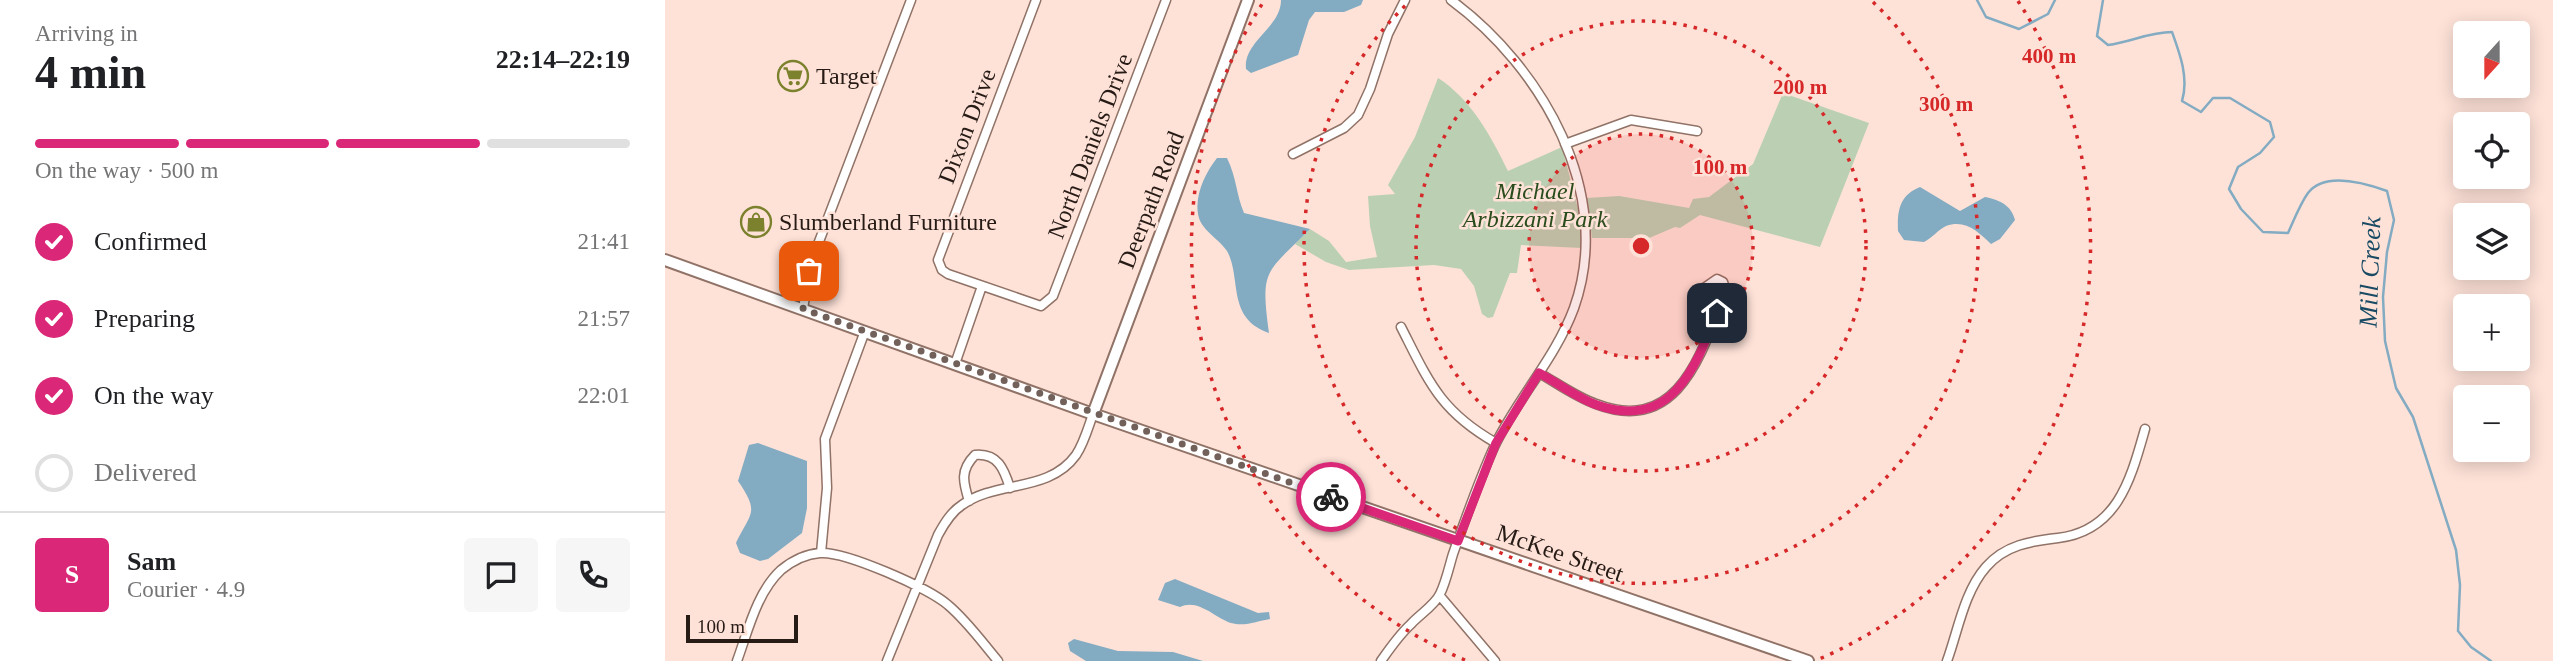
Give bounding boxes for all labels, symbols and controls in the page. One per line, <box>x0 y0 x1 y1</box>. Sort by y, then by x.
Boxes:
text: Arriving in <box>35 21 138 46</box>
north arrow <box>2453 21 2531 98</box>
map controls <box>2453 21 2530 462</box>
text: 400 m <box>2022 44 2077 68</box>
text: 22:14–22:19 <box>496 45 630 74</box>
text: 4 min <box>35 47 146 98</box>
street label: North Daniels Drive <box>1043 50 1137 242</box>
supermarket icon: Target <box>776 59 810 93</box>
place label: Target <box>816 63 877 89</box>
street label: Dixon Drive <box>933 65 1001 187</box>
text: 200 m <box>1773 75 1828 99</box>
text: 300 m <box>1919 92 1974 116</box>
button: locate <box>2453 112 2530 189</box>
street label: Deerpath Road <box>1113 128 1189 272</box>
text: 100 m <box>1693 155 1748 179</box>
text: On the way · 500 m <box>35 158 218 183</box>
park label: Michael Arbizzani Park <box>1461 178 1608 232</box>
button: layers <box>2453 203 2530 280</box>
shop icon: Slumberland Furniture <box>739 205 773 239</box>
place label: Slumberland Furniture <box>779 209 997 235</box>
water label: Mill Creek <box>2354 216 2386 329</box>
icon: check <box>35 223 73 261</box>
text: Confirmed <box>94 227 207 256</box>
text: 21:41 <box>578 229 630 254</box>
centre of rings <box>1629 234 1653 258</box>
pin <box>779 241 839 301</box>
icon: bag <box>790 252 828 290</box>
pin <box>1687 283 1747 343</box>
icon: home <box>1698 294 1736 332</box>
button: + <box>2453 294 2530 371</box>
icon: check <box>35 300 73 338</box>
text: Preparing <box>94 304 195 333</box>
text: 21:57 <box>578 306 630 331</box>
icon: check <box>35 377 73 415</box>
text: On the way <box>94 381 214 410</box>
text: 22:01 <box>578 383 630 408</box>
button: − <box>2453 385 2530 462</box>
text: Delivered <box>94 458 197 487</box>
courier <box>1296 462 1366 532</box>
icon: bike <box>1312 478 1350 516</box>
street label: McKee Street <box>1493 519 1627 587</box>
button: chat <box>464 538 538 612</box>
button: phone <box>556 538 630 612</box>
text: Sam <box>127 547 176 576</box>
text: S <box>65 560 79 589</box>
text: Courier · 4.9 <box>127 577 245 602</box>
scale bar <box>686 612 798 644</box>
text: 100 m <box>697 616 745 637</box>

